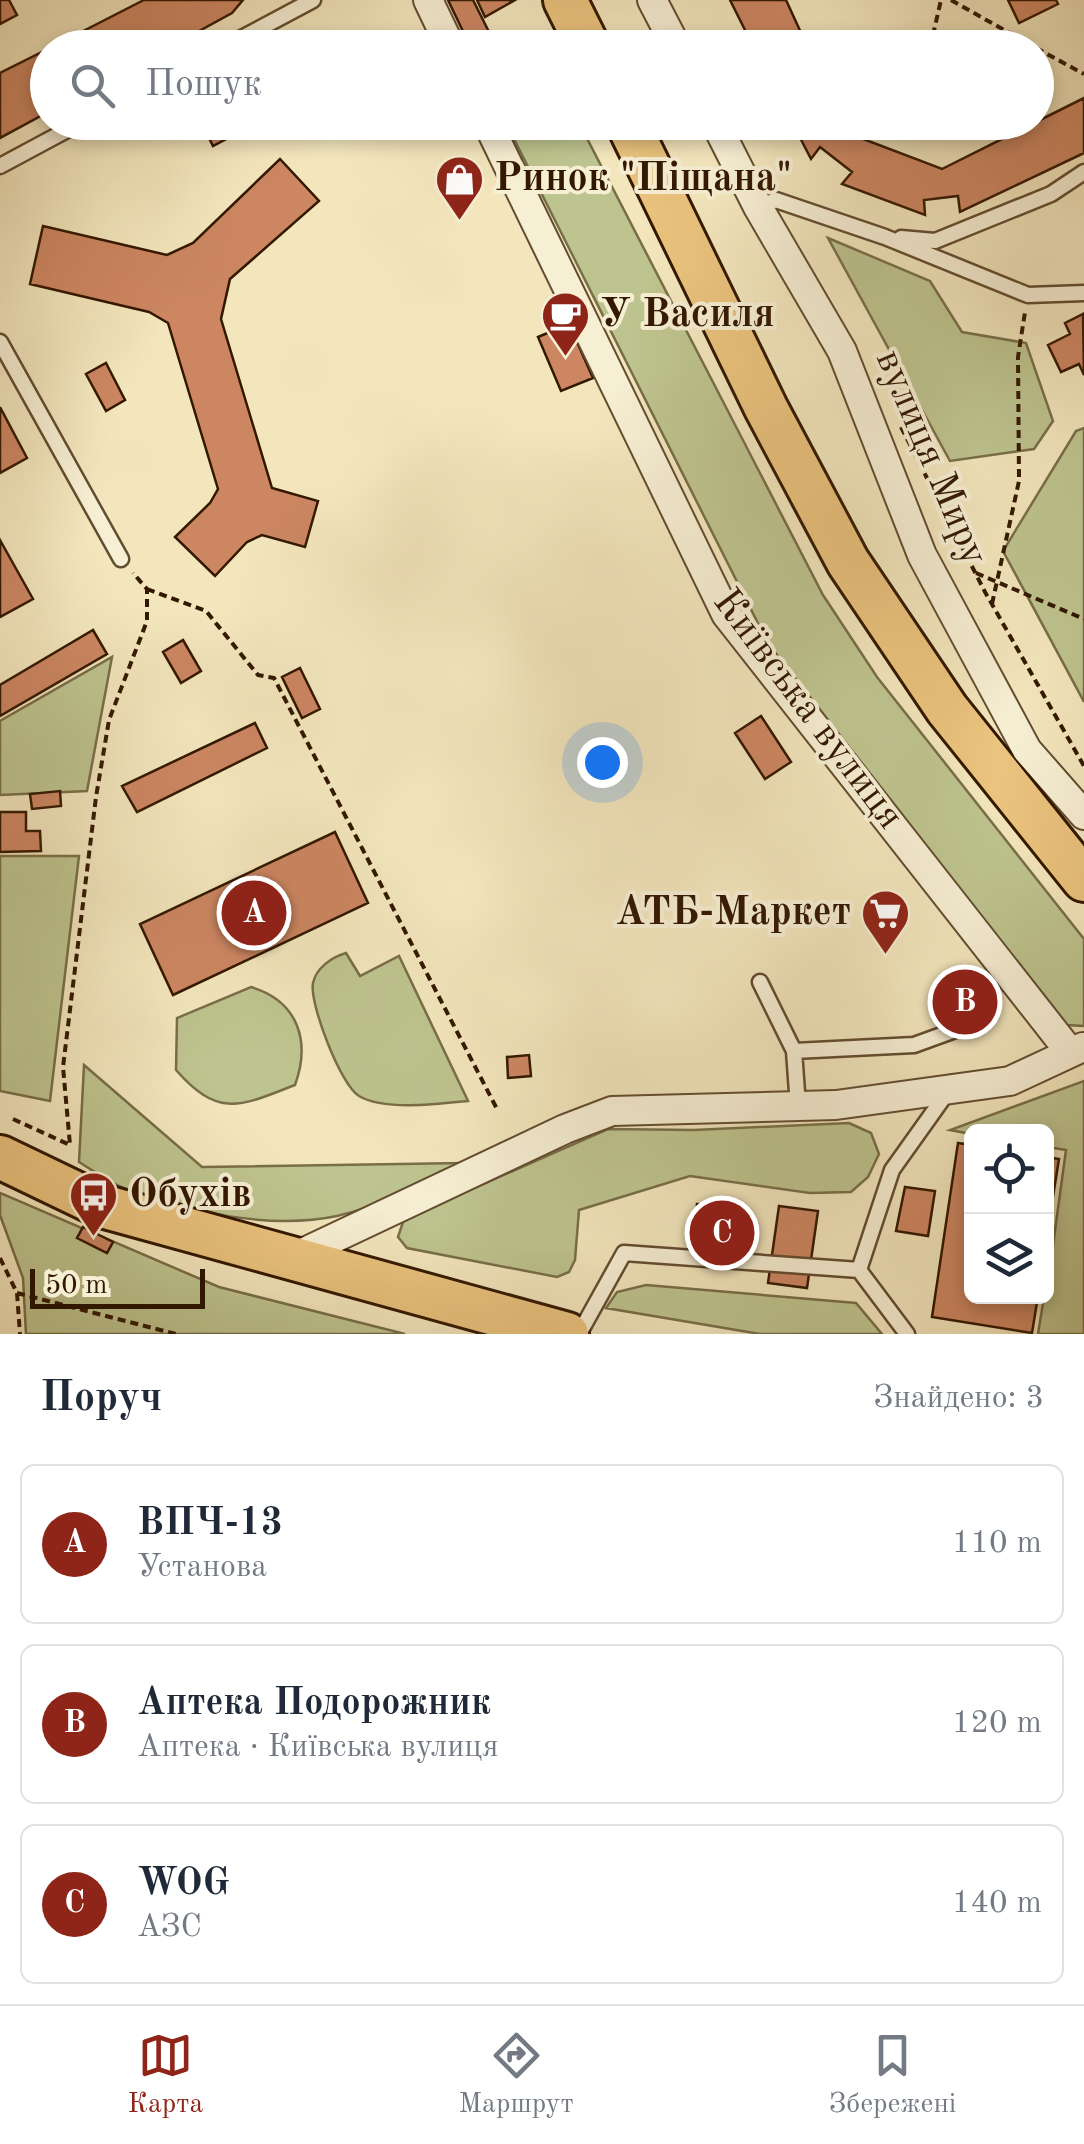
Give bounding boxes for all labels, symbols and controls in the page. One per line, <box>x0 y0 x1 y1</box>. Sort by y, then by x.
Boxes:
search box <box>30 30 1054 140</box>
icon: search <box>65 58 120 113</box>
text: Пошук <box>145 66 262 104</box>
shop icon: Ринок "Піщана" <box>433 154 485 222</box>
place label: Ринок "Піщана" <box>494 160 792 200</box>
cafe icon: У Василя <box>539 290 591 358</box>
place label: У Василя <box>600 296 775 336</box>
street label: вулиця Миру <box>867 344 993 572</box>
street label: Київська вулиця <box>704 583 910 837</box>
your location <box>577 737 628 788</box>
pin: A <box>222 876 286 950</box>
supermarket icon: АТБ-Маркет <box>860 888 912 956</box>
place label: АТБ-Маркет <box>615 894 851 934</box>
pin: B <box>932 964 998 1040</box>
map controls <box>964 1124 1054 1304</box>
button: locate <box>964 1124 1054 1214</box>
bus stop icon: Обухів <box>68 1170 120 1238</box>
place label: Обухів <box>129 1176 251 1216</box>
pin: C <box>690 1196 754 1270</box>
button: layers <box>964 1214 1054 1304</box>
scale bar <box>30 1264 205 1308</box>
text: 50 m <box>45 1272 108 1300</box>
text: Поруч <box>40 1378 162 1420</box>
text: Знайдено: 3 <box>873 1383 1044 1415</box>
text: ВПЧ-13 <box>137 1505 283 1543</box>
text: A <box>62 1528 87 1560</box>
text: 110 m <box>952 1528 1042 1560</box>
text: Установа <box>137 1552 267 1584</box>
text: Аптека Подорожник <box>137 1685 491 1723</box>
text: B <box>63 1708 86 1740</box>
text: 120 m <box>952 1708 1042 1740</box>
text: Аптека · Київська вулиця <box>137 1732 499 1764</box>
text: WOG <box>137 1865 230 1903</box>
text: C <box>64 1888 85 1920</box>
text: 140 m <box>952 1888 1042 1920</box>
text: АЗС <box>137 1912 202 1944</box>
tab: Карта <box>128 2028 203 2123</box>
tab: Маршрут <box>459 2028 574 2123</box>
tab: Збережені <box>829 2028 956 2123</box>

